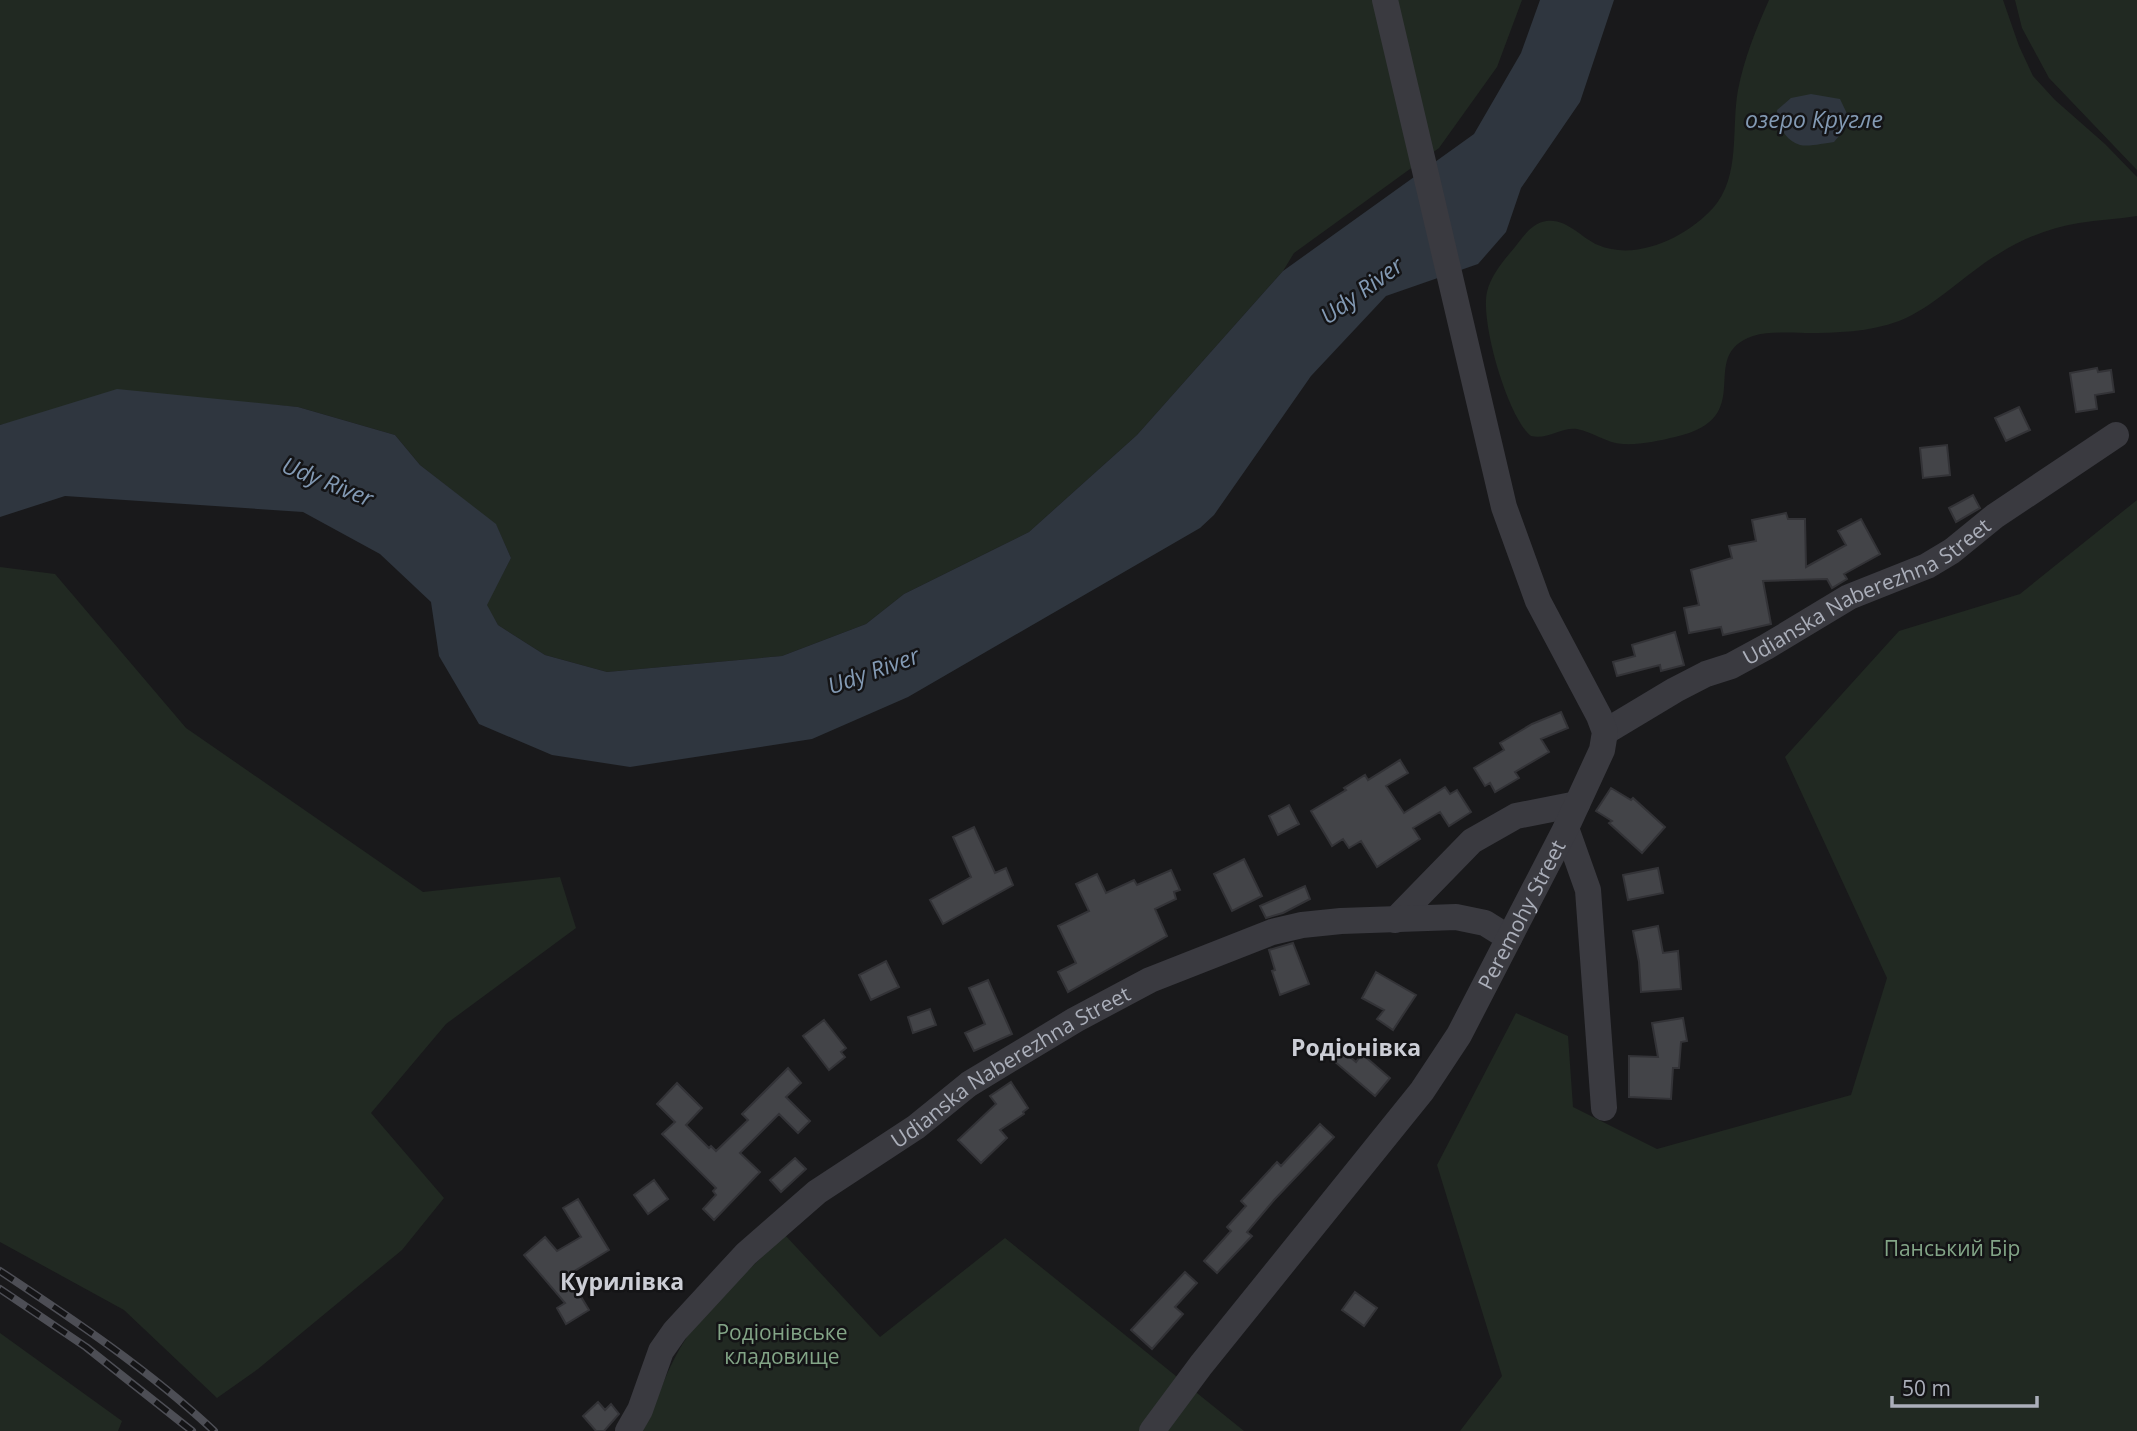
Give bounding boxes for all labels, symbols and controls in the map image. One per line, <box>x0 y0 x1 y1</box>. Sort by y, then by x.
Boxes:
water label: озеро Кругле <box>1745 103 1883 135</box>
water label: Udy River <box>1313 248 1410 331</box>
water label: Udy River <box>278 448 379 514</box>
street label: Udianska Naberezhna Street <box>1738 511 1996 671</box>
water label: Udy River <box>823 638 924 701</box>
street label: Peremohy Street <box>1471 835 1572 994</box>
street label: Udianska Naberezhna Street <box>885 979 1135 1154</box>
district label: Родіонівка <box>1291 1031 1421 1063</box>
park label: Панський Бір <box>1884 1234 2020 1262</box>
district label: Курилівка <box>560 1265 684 1297</box>
park label: Родіонівське кладовище <box>716 1318 848 1370</box>
scale bar <box>1892 1364 2037 1408</box>
text: 50 m <box>1902 1374 1951 1402</box>

